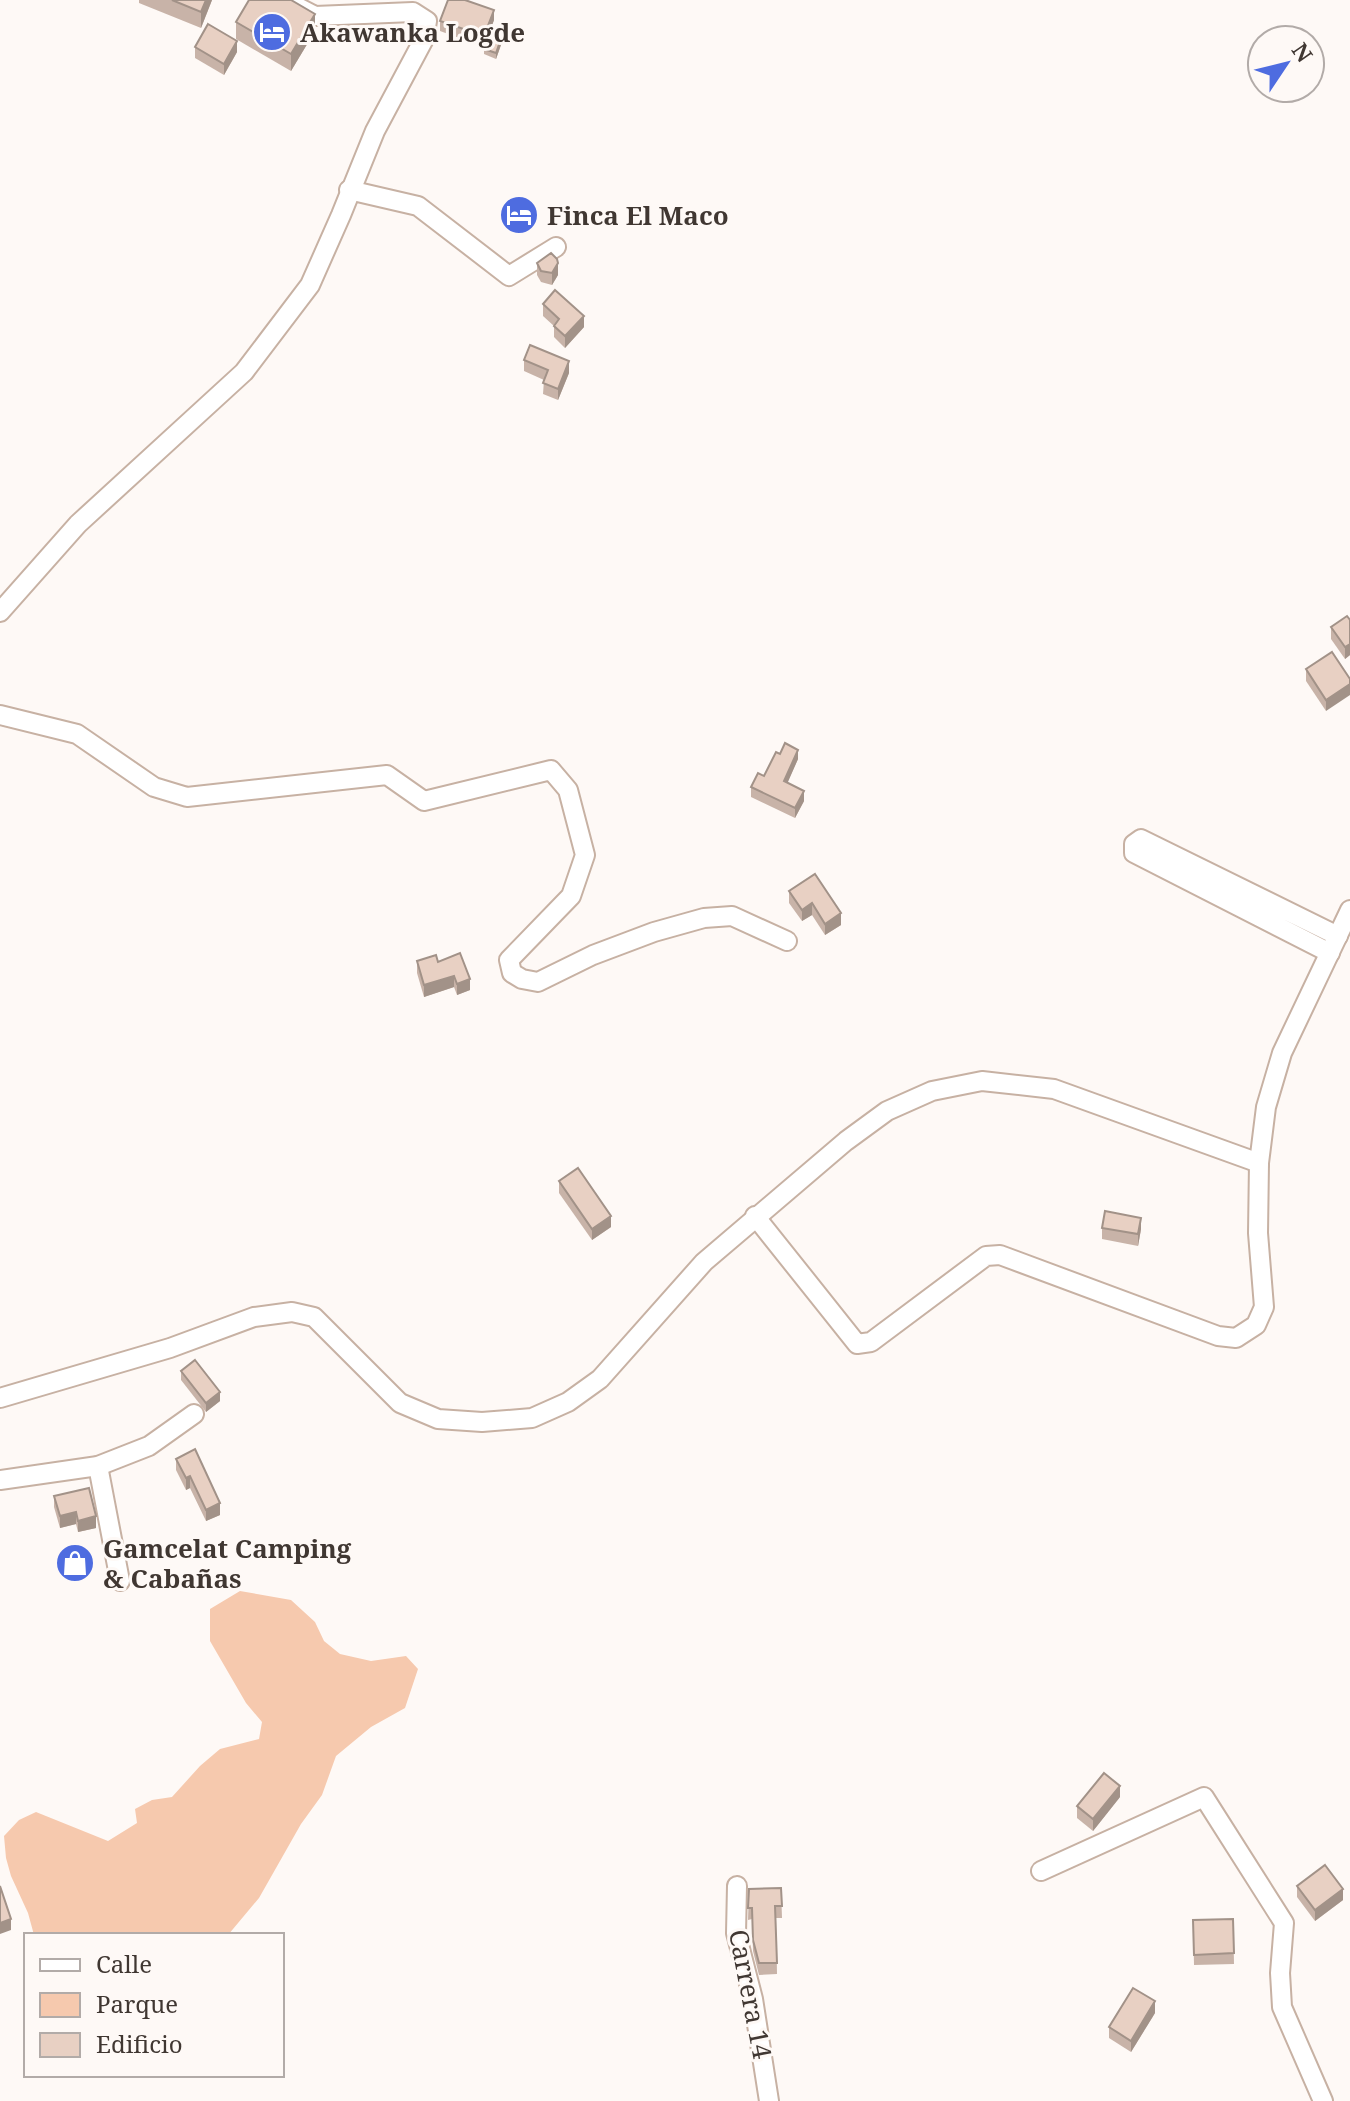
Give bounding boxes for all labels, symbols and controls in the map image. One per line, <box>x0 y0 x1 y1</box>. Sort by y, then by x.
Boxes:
hotel icon: Akawanka Logde <box>251 11 293 53</box>
place label: Akawanka Logde <box>300 14 525 50</box>
north arrow <box>1246 24 1326 104</box>
text: N <box>1286 36 1320 68</box>
hotel icon: Finca El Maco <box>498 194 540 236</box>
place label: Finca El Maco <box>547 197 729 233</box>
place label: Gamcelat Camping & Cabañas <box>103 1530 352 1596</box>
shop icon: Gamcelat Camping & Cabañas <box>54 1542 96 1584</box>
street label: Carrera 14 <box>721 1926 781 2062</box>
legend <box>24 1933 284 2077</box>
text: Calle <box>96 1947 152 1980</box>
text: Parque <box>96 1987 178 2020</box>
text: Edificio <box>96 2027 183 2060</box>

